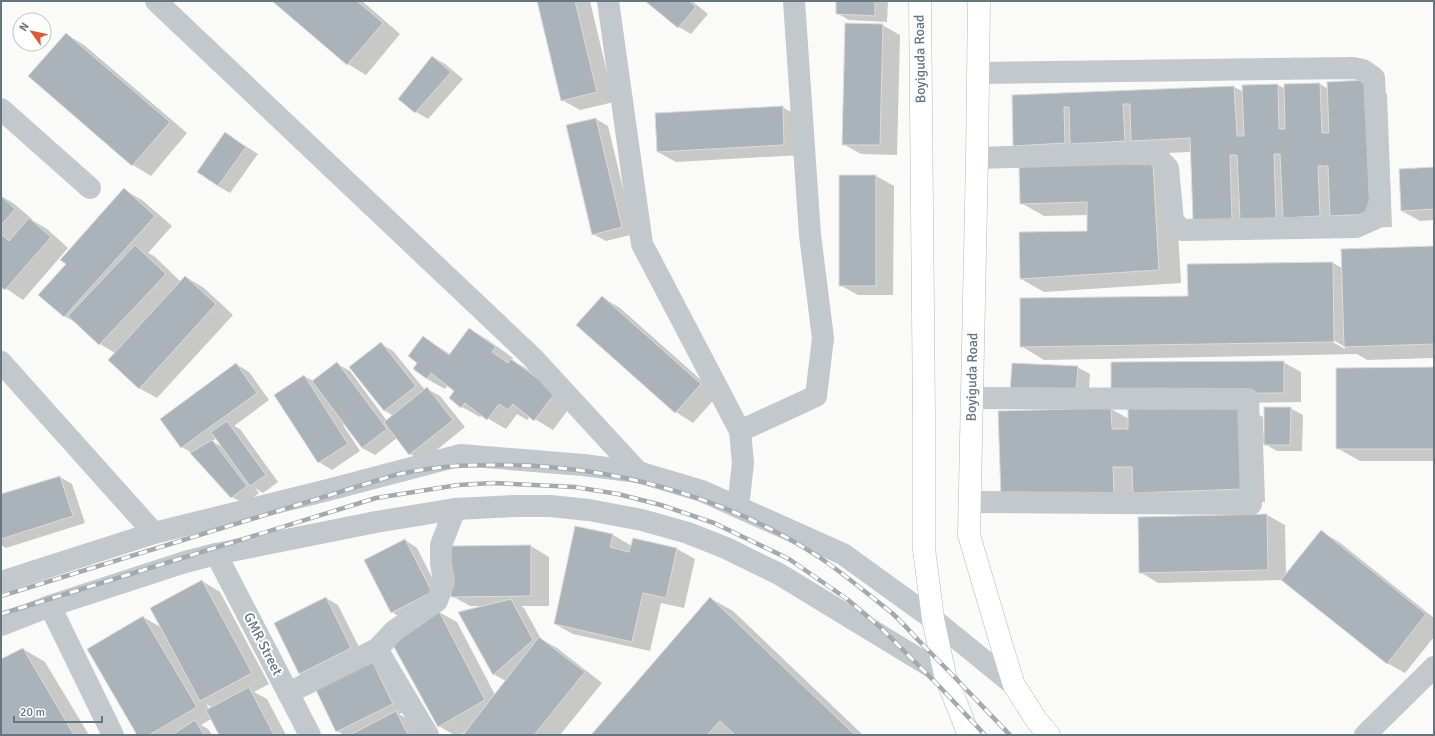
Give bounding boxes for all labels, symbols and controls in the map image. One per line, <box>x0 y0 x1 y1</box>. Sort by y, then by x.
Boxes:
north arrow <box>12 12 52 52</box>
street label: Boyiguda Road <box>911 15 929 103</box>
text: N <box>16 20 32 34</box>
street label: Boyiguda Road <box>963 333 981 421</box>
street label: GMR Street <box>240 610 286 678</box>
scale bar <box>14 698 102 724</box>
text: 20 m <box>20 705 45 720</box>

